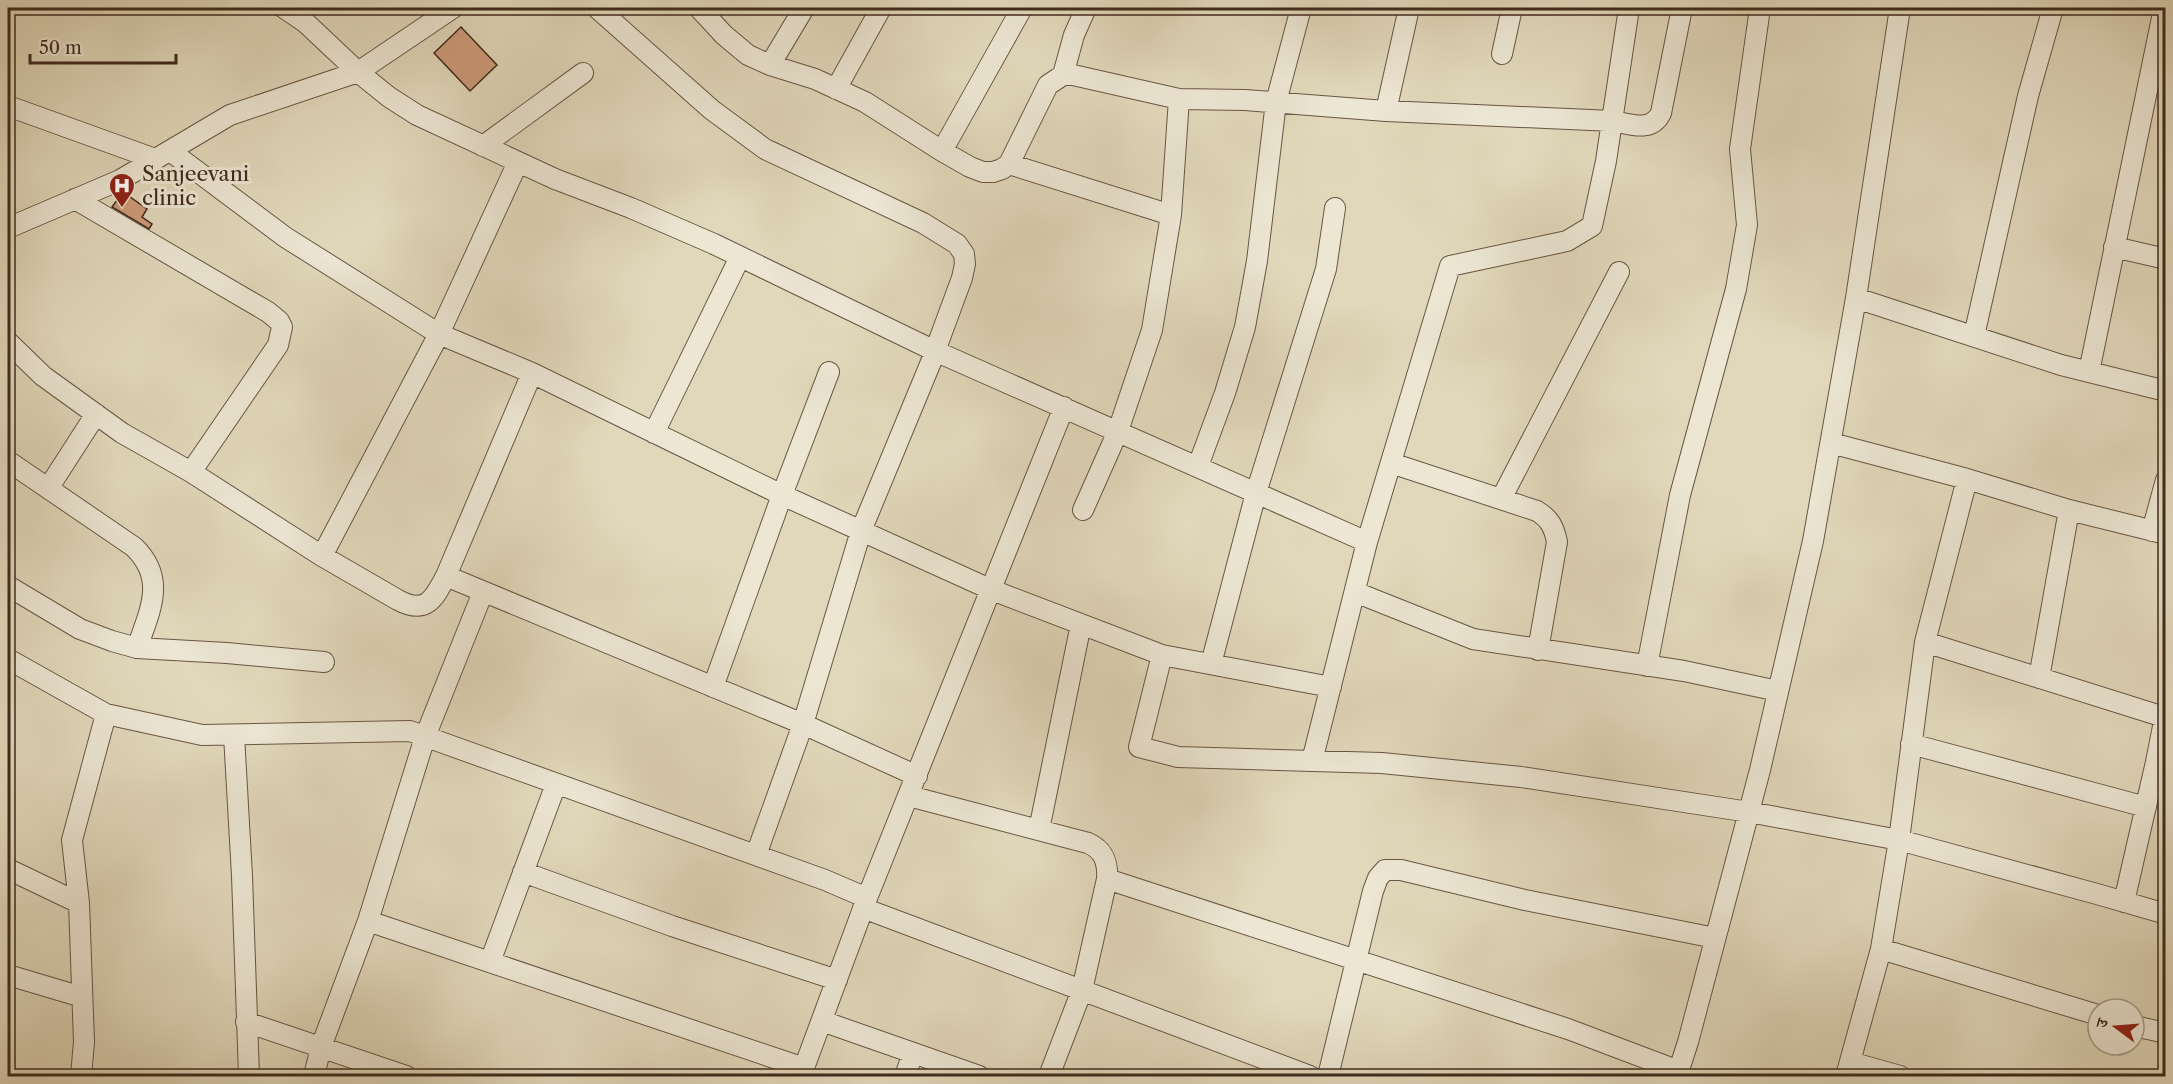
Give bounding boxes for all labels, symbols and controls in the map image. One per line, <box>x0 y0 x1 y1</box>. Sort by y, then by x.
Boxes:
scale bar <box>30 27 176 65</box>
text: 50 m <box>39 37 82 59</box>
place label: Sanjeevani clinic <box>142 161 249 210</box>
hospital icon: Sanjeevani clinic <box>107 171 137 209</box>
north arrow <box>2086 997 2146 1057</box>
text: उ <box>2091 1014 2113 1031</box>

